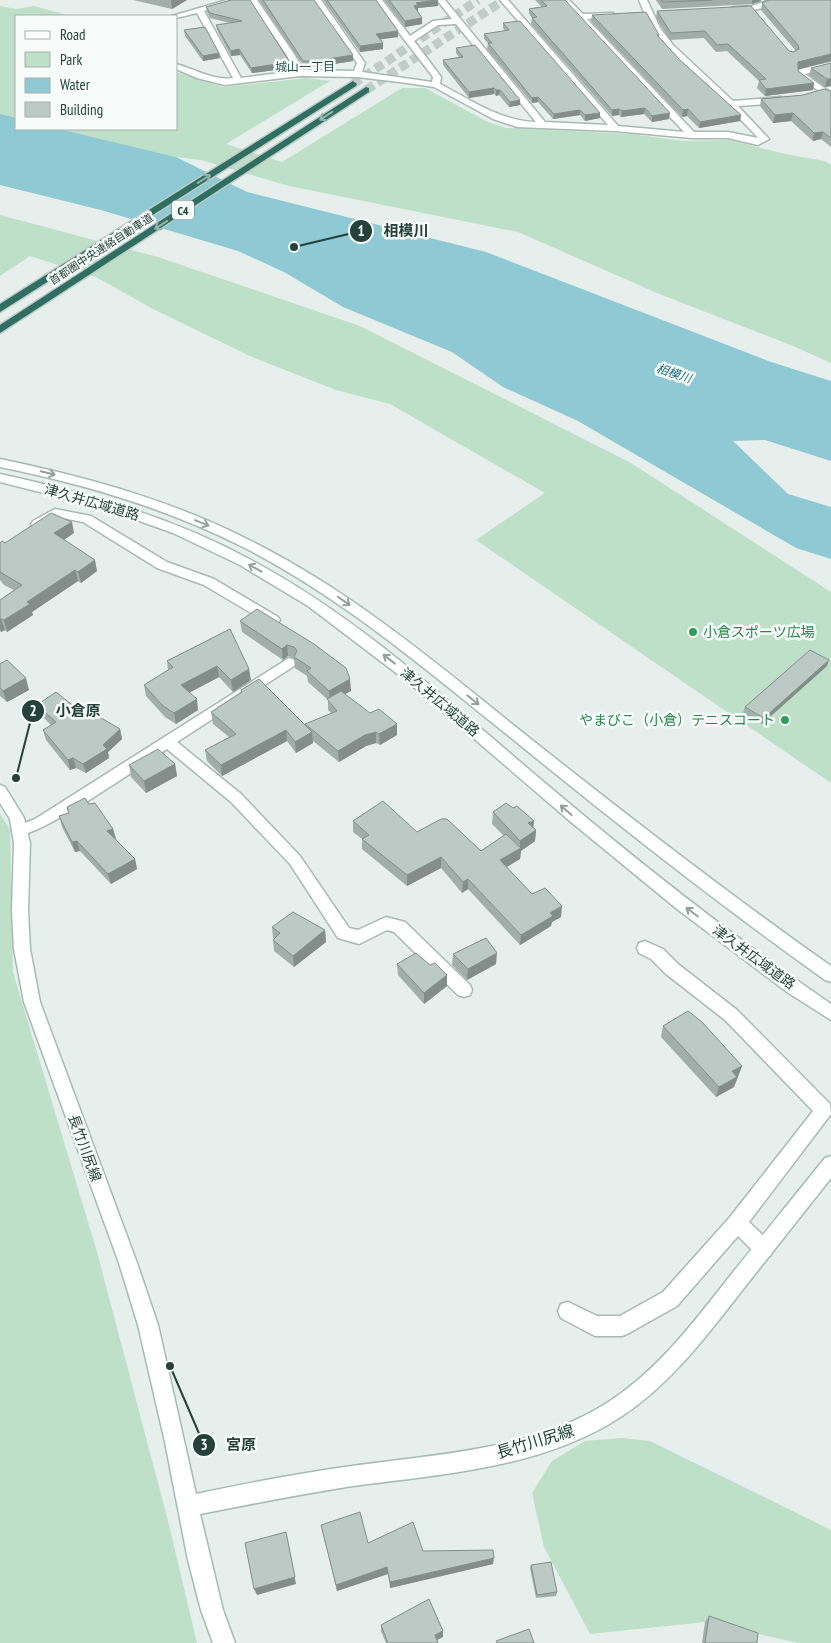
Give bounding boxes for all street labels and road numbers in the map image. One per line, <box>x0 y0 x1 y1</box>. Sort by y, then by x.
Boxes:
road number: C4 <box>172 200 194 220</box>
street label: 首都圏中央連絡自動車道 <box>46 210 156 288</box>
street label: 津久井広域道路 <box>42 480 142 524</box>
street label: 津久井広域道路 <box>397 664 483 740</box>
street label: 津久井広域道路 <box>709 921 799 993</box>
street label: 長竹川尻線 <box>65 1112 105 1184</box>
street label: 長竹川尻線 <box>494 1420 576 1462</box>

